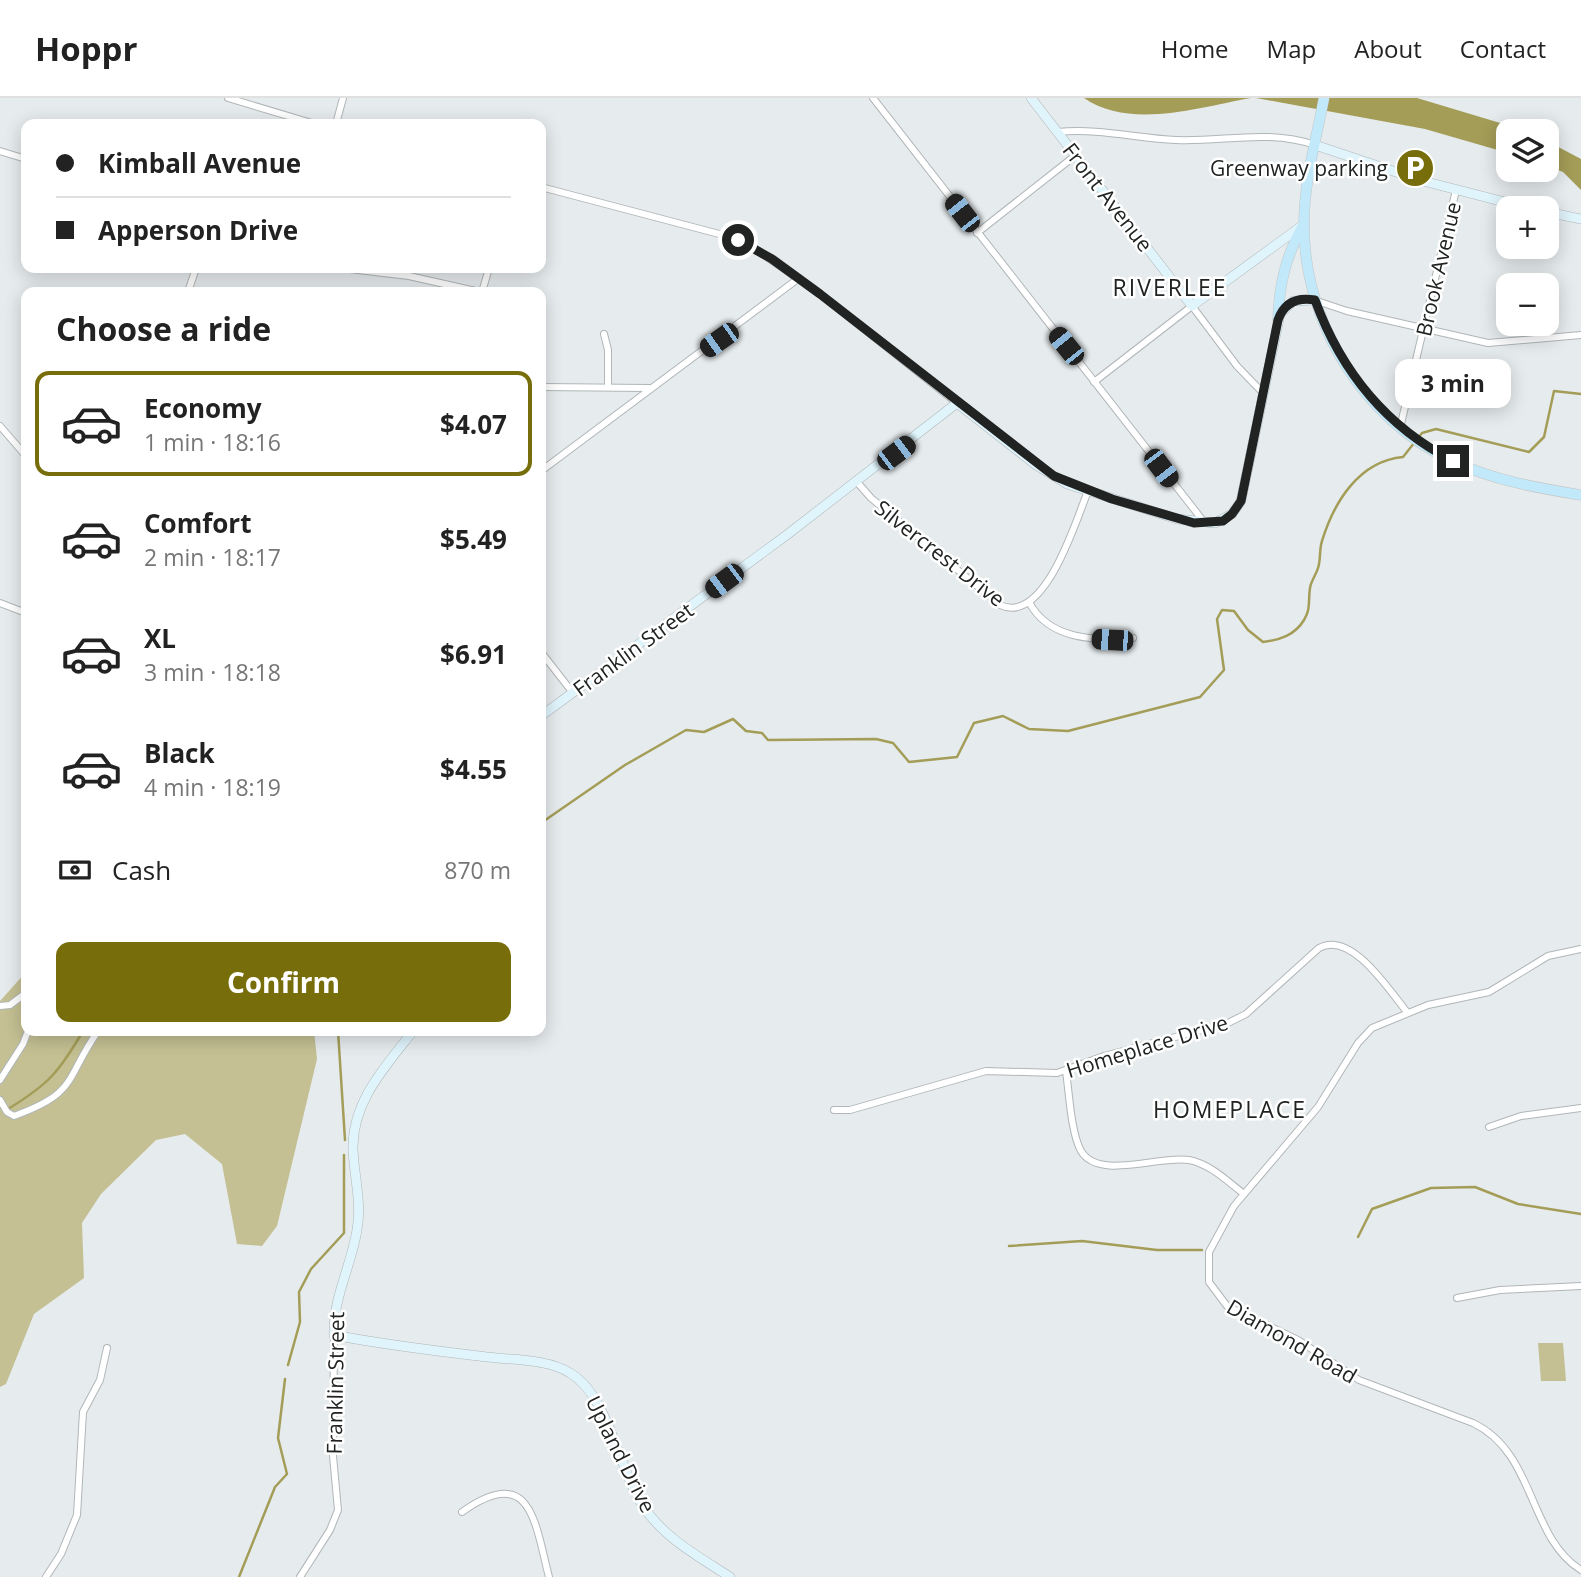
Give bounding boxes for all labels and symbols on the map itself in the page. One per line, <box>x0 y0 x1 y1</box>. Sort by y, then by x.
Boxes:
street label: Front Avenue <box>1057 137 1159 257</box>
parking icon: Greenway parking <box>1394 147 1436 189</box>
place label: Greenway parking <box>1210 154 1388 182</box>
car <box>941 190 984 236</box>
street label: Brook Avenue <box>1409 199 1467 339</box>
route start <box>722 224 754 256</box>
district label: RIVERLEE <box>1113 271 1227 303</box>
car <box>696 319 743 361</box>
car <box>1045 323 1088 369</box>
callout: 3 min <box>1395 360 1511 408</box>
car <box>873 432 920 474</box>
car <box>1140 445 1183 491</box>
route end <box>1437 445 1469 477</box>
street label: Silvercrest Drive <box>869 493 1011 613</box>
car <box>701 560 748 602</box>
street label: Franklin Street <box>567 596 699 702</box>
car <box>1091 628 1134 652</box>
street label: Homeplace Drive <box>1063 1008 1231 1084</box>
district label: HOMEPLACE <box>1153 1093 1307 1125</box>
street label: Diamond Road <box>1222 1292 1362 1390</box>
street label: Franklin Street <box>320 1311 350 1455</box>
street label: Upland Drive <box>580 1391 662 1517</box>

